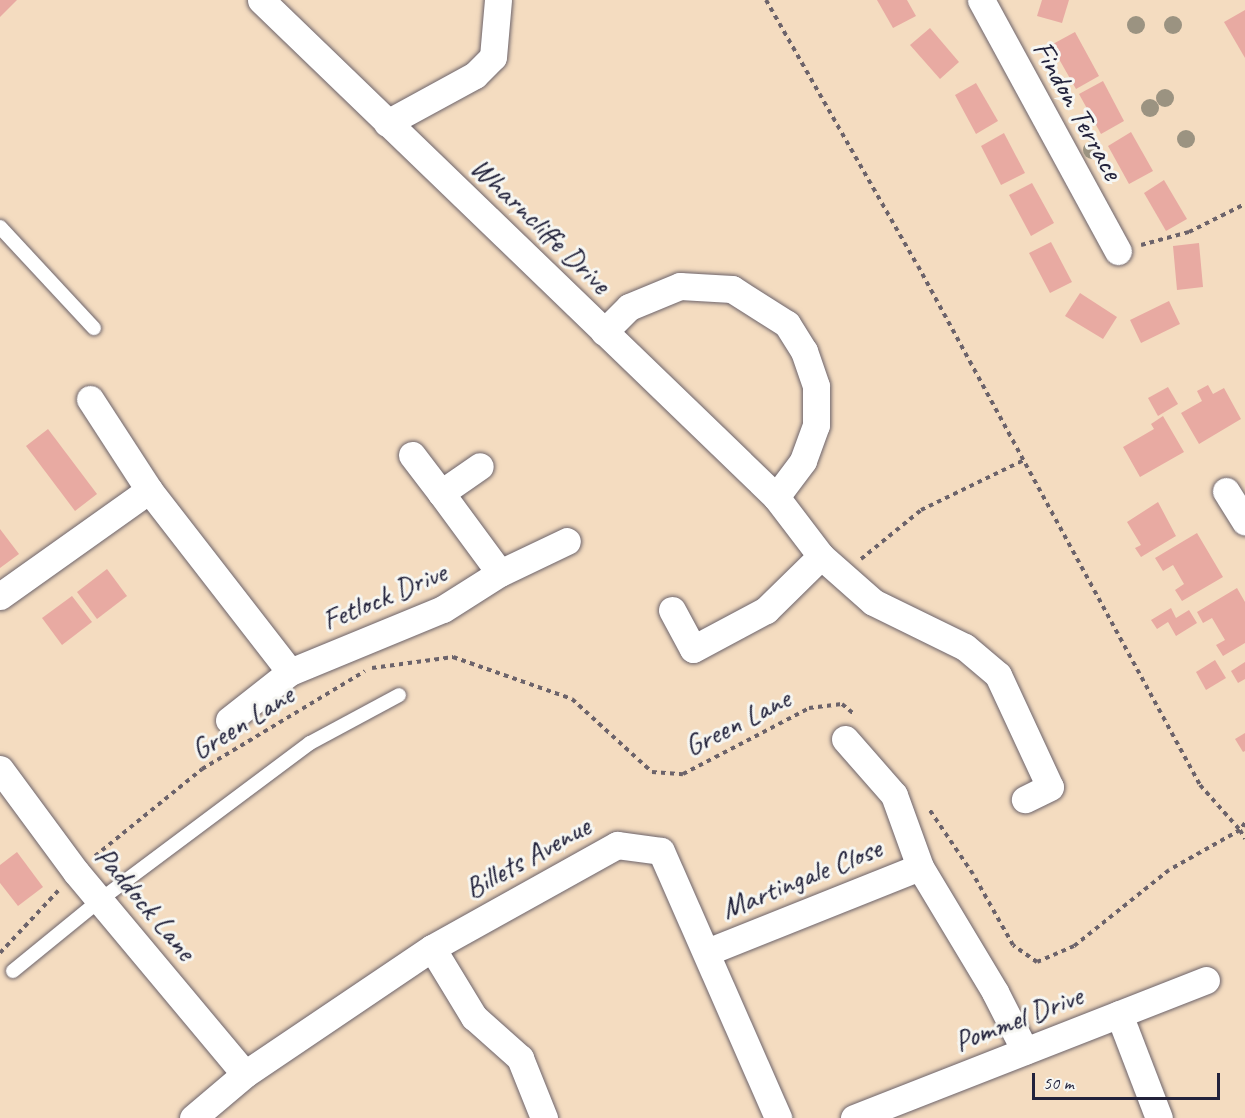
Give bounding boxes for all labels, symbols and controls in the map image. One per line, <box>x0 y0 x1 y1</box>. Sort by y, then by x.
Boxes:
street label: Findon Terrace <box>1026 35 1130 185</box>
street label: Wharncliffe Drive <box>463 149 619 301</box>
street label: Fetlock Drive <box>316 554 452 638</box>
street label: Green Lane <box>184 676 300 768</box>
street label: Green Lane <box>678 680 796 764</box>
street label: Billets Avenue <box>458 808 596 906</box>
street label: Martingale Close <box>716 830 886 926</box>
street label: Paddock Lane <box>88 838 204 968</box>
street label: Pommel Drive <box>949 977 1087 1059</box>
scale bar <box>1035 1061 1222 1099</box>
text: 50 m <box>1043 1072 1074 1094</box>

